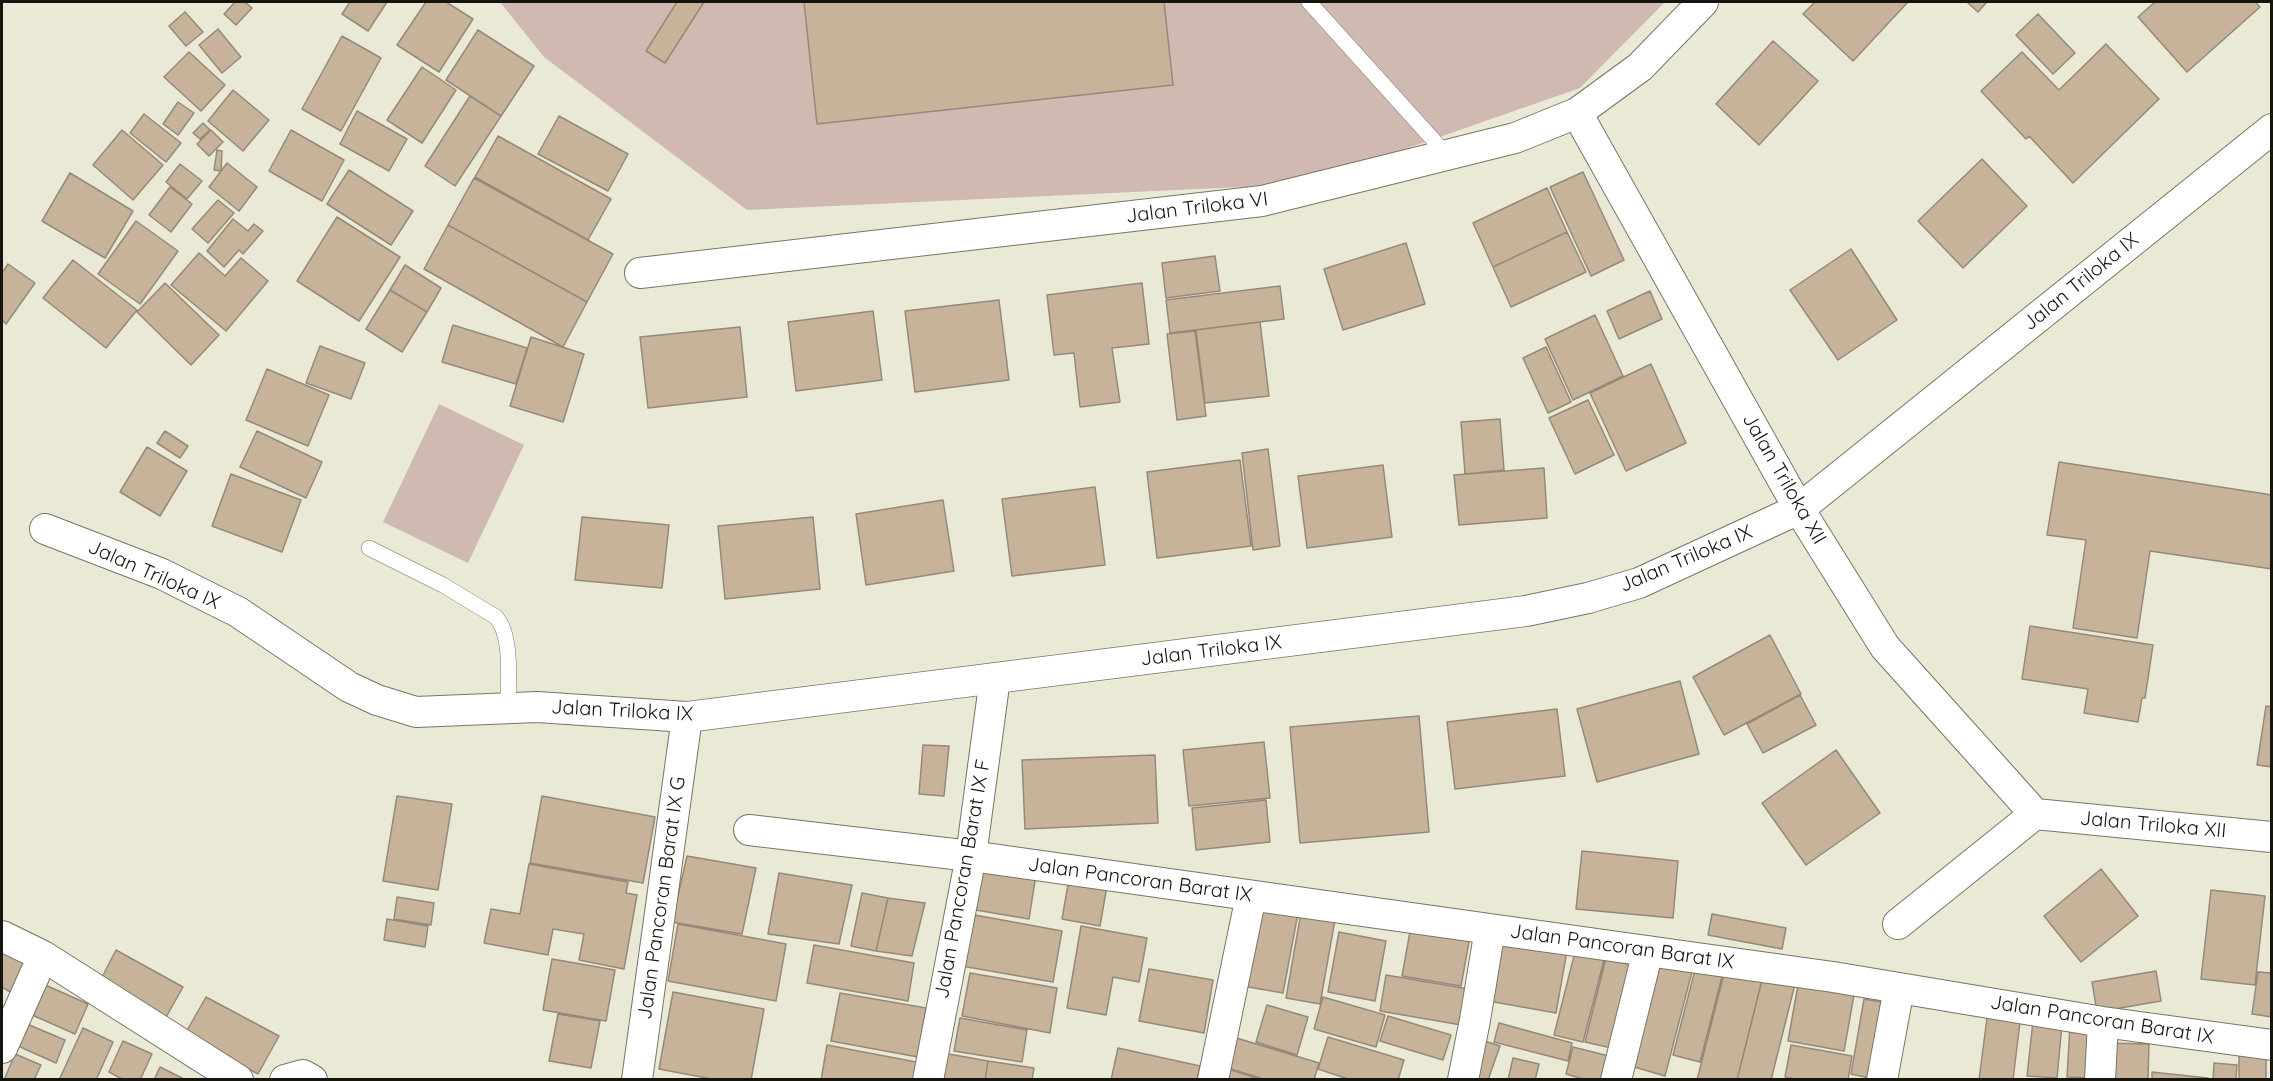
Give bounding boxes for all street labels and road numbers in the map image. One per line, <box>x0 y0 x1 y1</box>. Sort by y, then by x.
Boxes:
street label: Jalan Triloka VI <box>1125 187 1269 229</box>
street label: Jalan Triloka IX <box>2018 228 2144 336</box>
street label: Jalan Triloka XII <box>1737 409 1831 549</box>
street label: Jalan Triloka IX <box>1616 520 1756 598</box>
street label: Jalan Triloka IX <box>84 535 224 615</box>
street label: Jalan Triloka IX <box>1139 630 1283 672</box>
street label: Jalan Triloka IX <box>550 695 694 727</box>
street label: Jalan Pancoran Barat IX F <box>930 757 996 1001</box>
street label: Jalan Pancoran Barat IX G <box>633 775 691 1021</box>
street label: Jalan Triloka XII <box>2079 807 2227 843</box>
street label: Jalan Pancoran Barat IX <box>1026 852 1254 908</box>
street label: Jalan Pancoran Barat IX <box>1508 919 1736 975</box>
street label: Jalan Pancoran Barat IX <box>1989 990 2215 1050</box>

